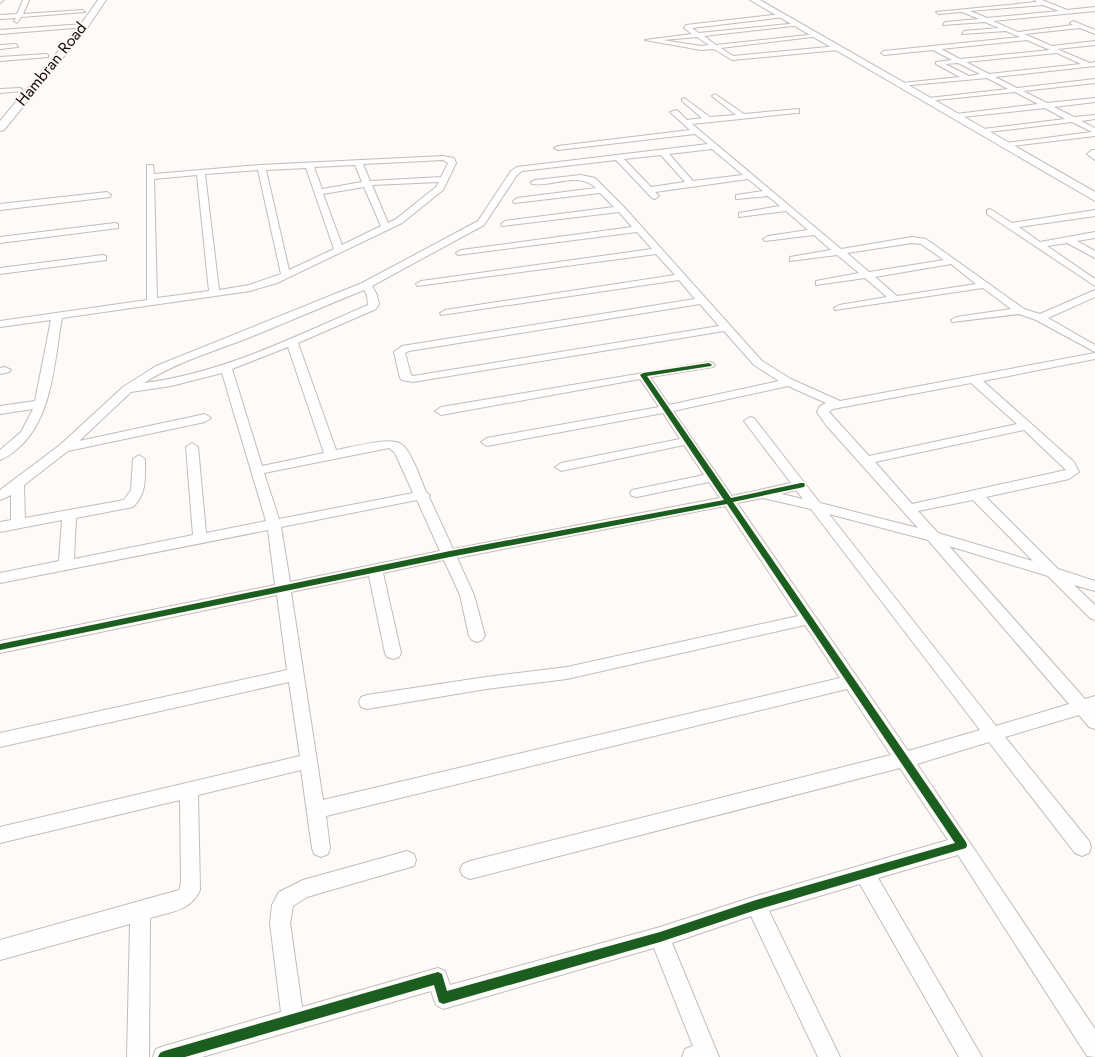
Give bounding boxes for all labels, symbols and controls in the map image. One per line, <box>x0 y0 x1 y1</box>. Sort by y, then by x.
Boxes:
street label: Hambran Road <box>10 17 92 111</box>

